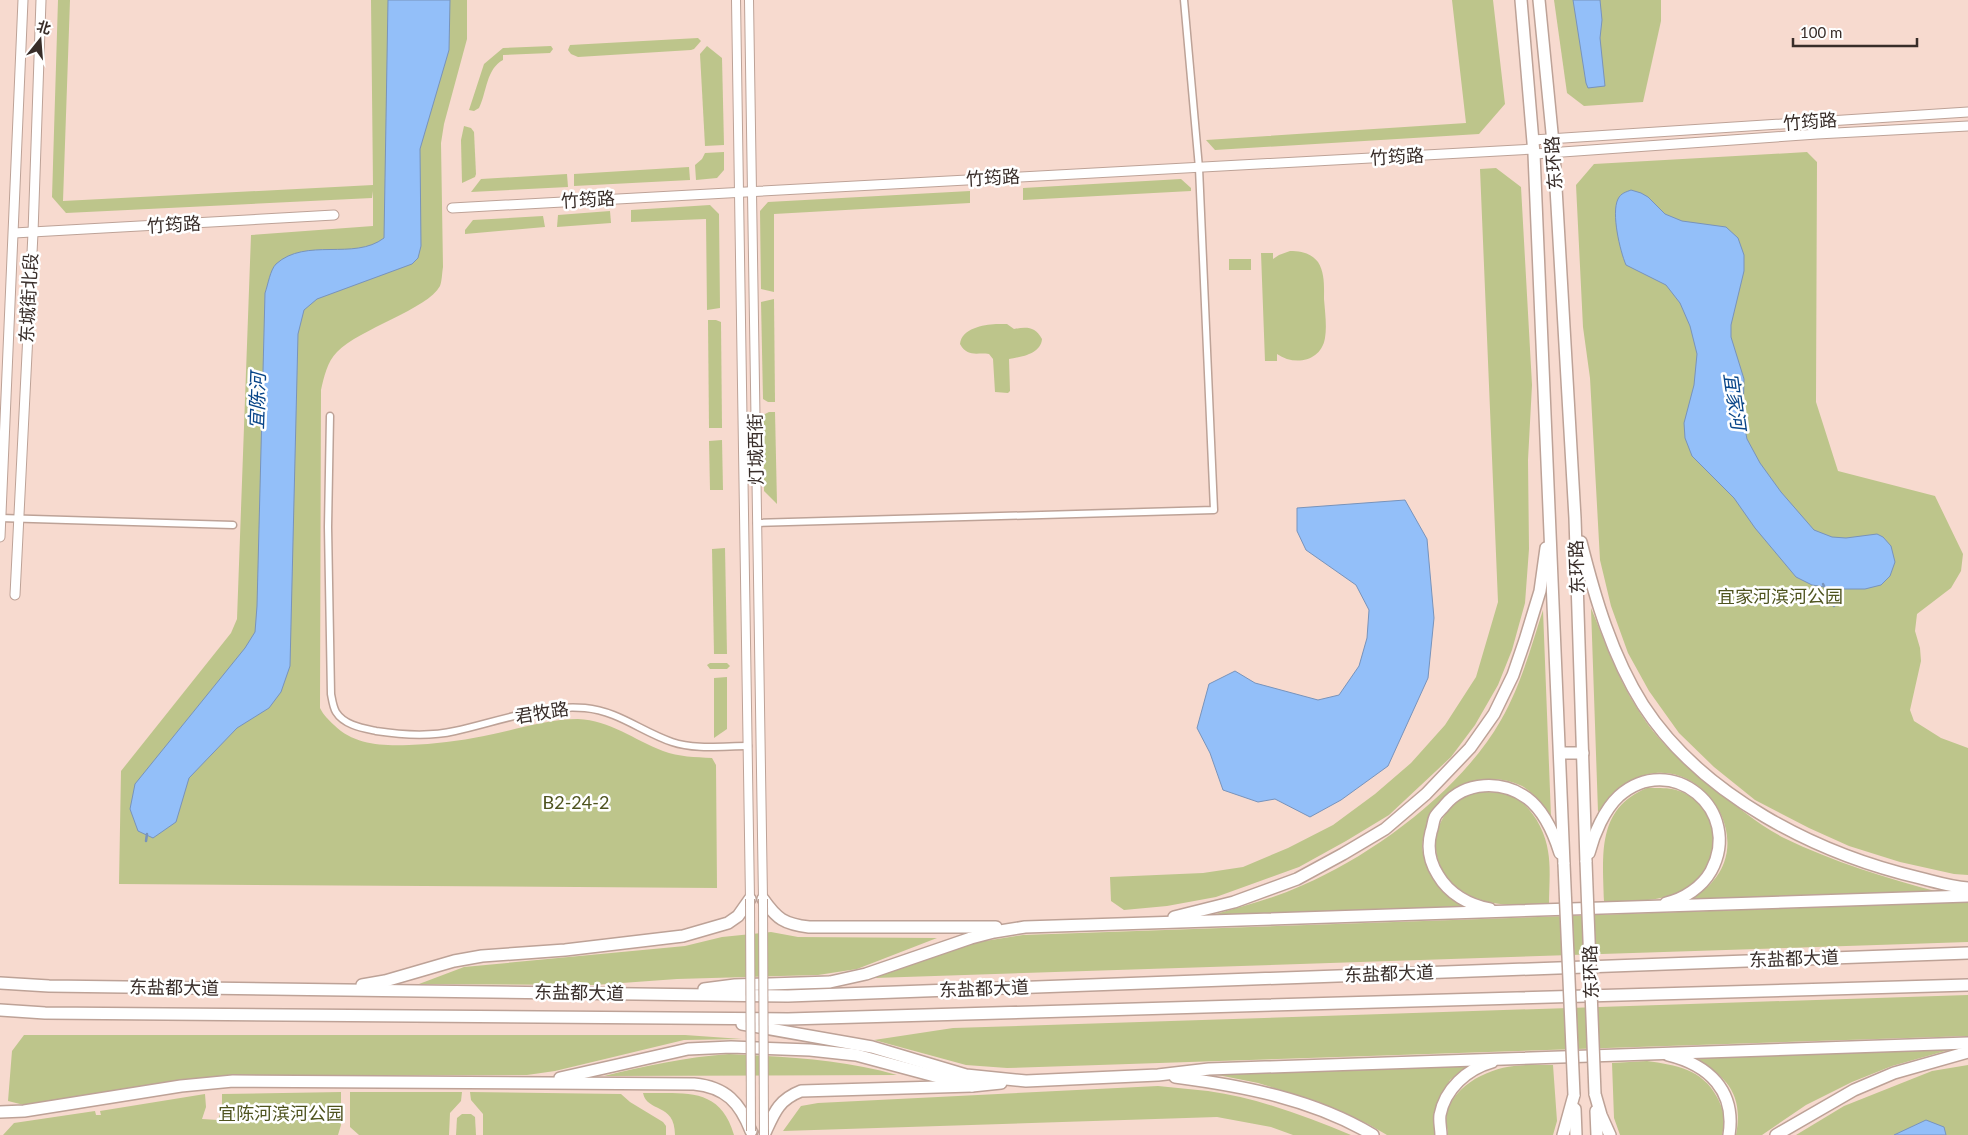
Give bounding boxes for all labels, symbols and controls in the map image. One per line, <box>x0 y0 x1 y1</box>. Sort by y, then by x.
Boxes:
north arrow <box>15 15 65 65</box>
scale bar <box>1793 15 1917 47</box>
text: 北 <box>35 17 53 37</box>
text: 100 m <box>1800 23 1842 41</box>
street label: 竹筠路 <box>1782 108 1838 134</box>
street label: 东环路 <box>1540 135 1566 191</box>
street label: 竹筠路 <box>1369 144 1424 168</box>
street label: 竹筠路 <box>965 165 1020 189</box>
street label: 竹筠路 <box>560 187 615 211</box>
street label: 竹筠路 <box>146 212 201 236</box>
street label: 东城街北段 <box>15 252 41 343</box>
water label: 宜陈河 <box>244 368 269 430</box>
water label: 宜家河 <box>1720 371 1751 435</box>
street label: 灯城西街 <box>743 413 767 485</box>
street label: 东环路 <box>1564 540 1588 594</box>
park label: 宜家河滨河公园 <box>1717 585 1843 607</box>
street label: 君牧路 <box>513 697 570 727</box>
park label: B2-24-2 <box>543 791 609 813</box>
street label: 东环路 <box>1578 945 1602 999</box>
street label: 东盐都大道 <box>1749 945 1839 971</box>
street label: 东盐都大道 <box>1344 960 1434 986</box>
street label: 东盐都大道 <box>129 975 219 999</box>
street label: 东盐都大道 <box>939 975 1029 1001</box>
street label: 东盐都大道 <box>534 980 624 1004</box>
park label: 宜陈河滨河公园 <box>218 1102 344 1124</box>

